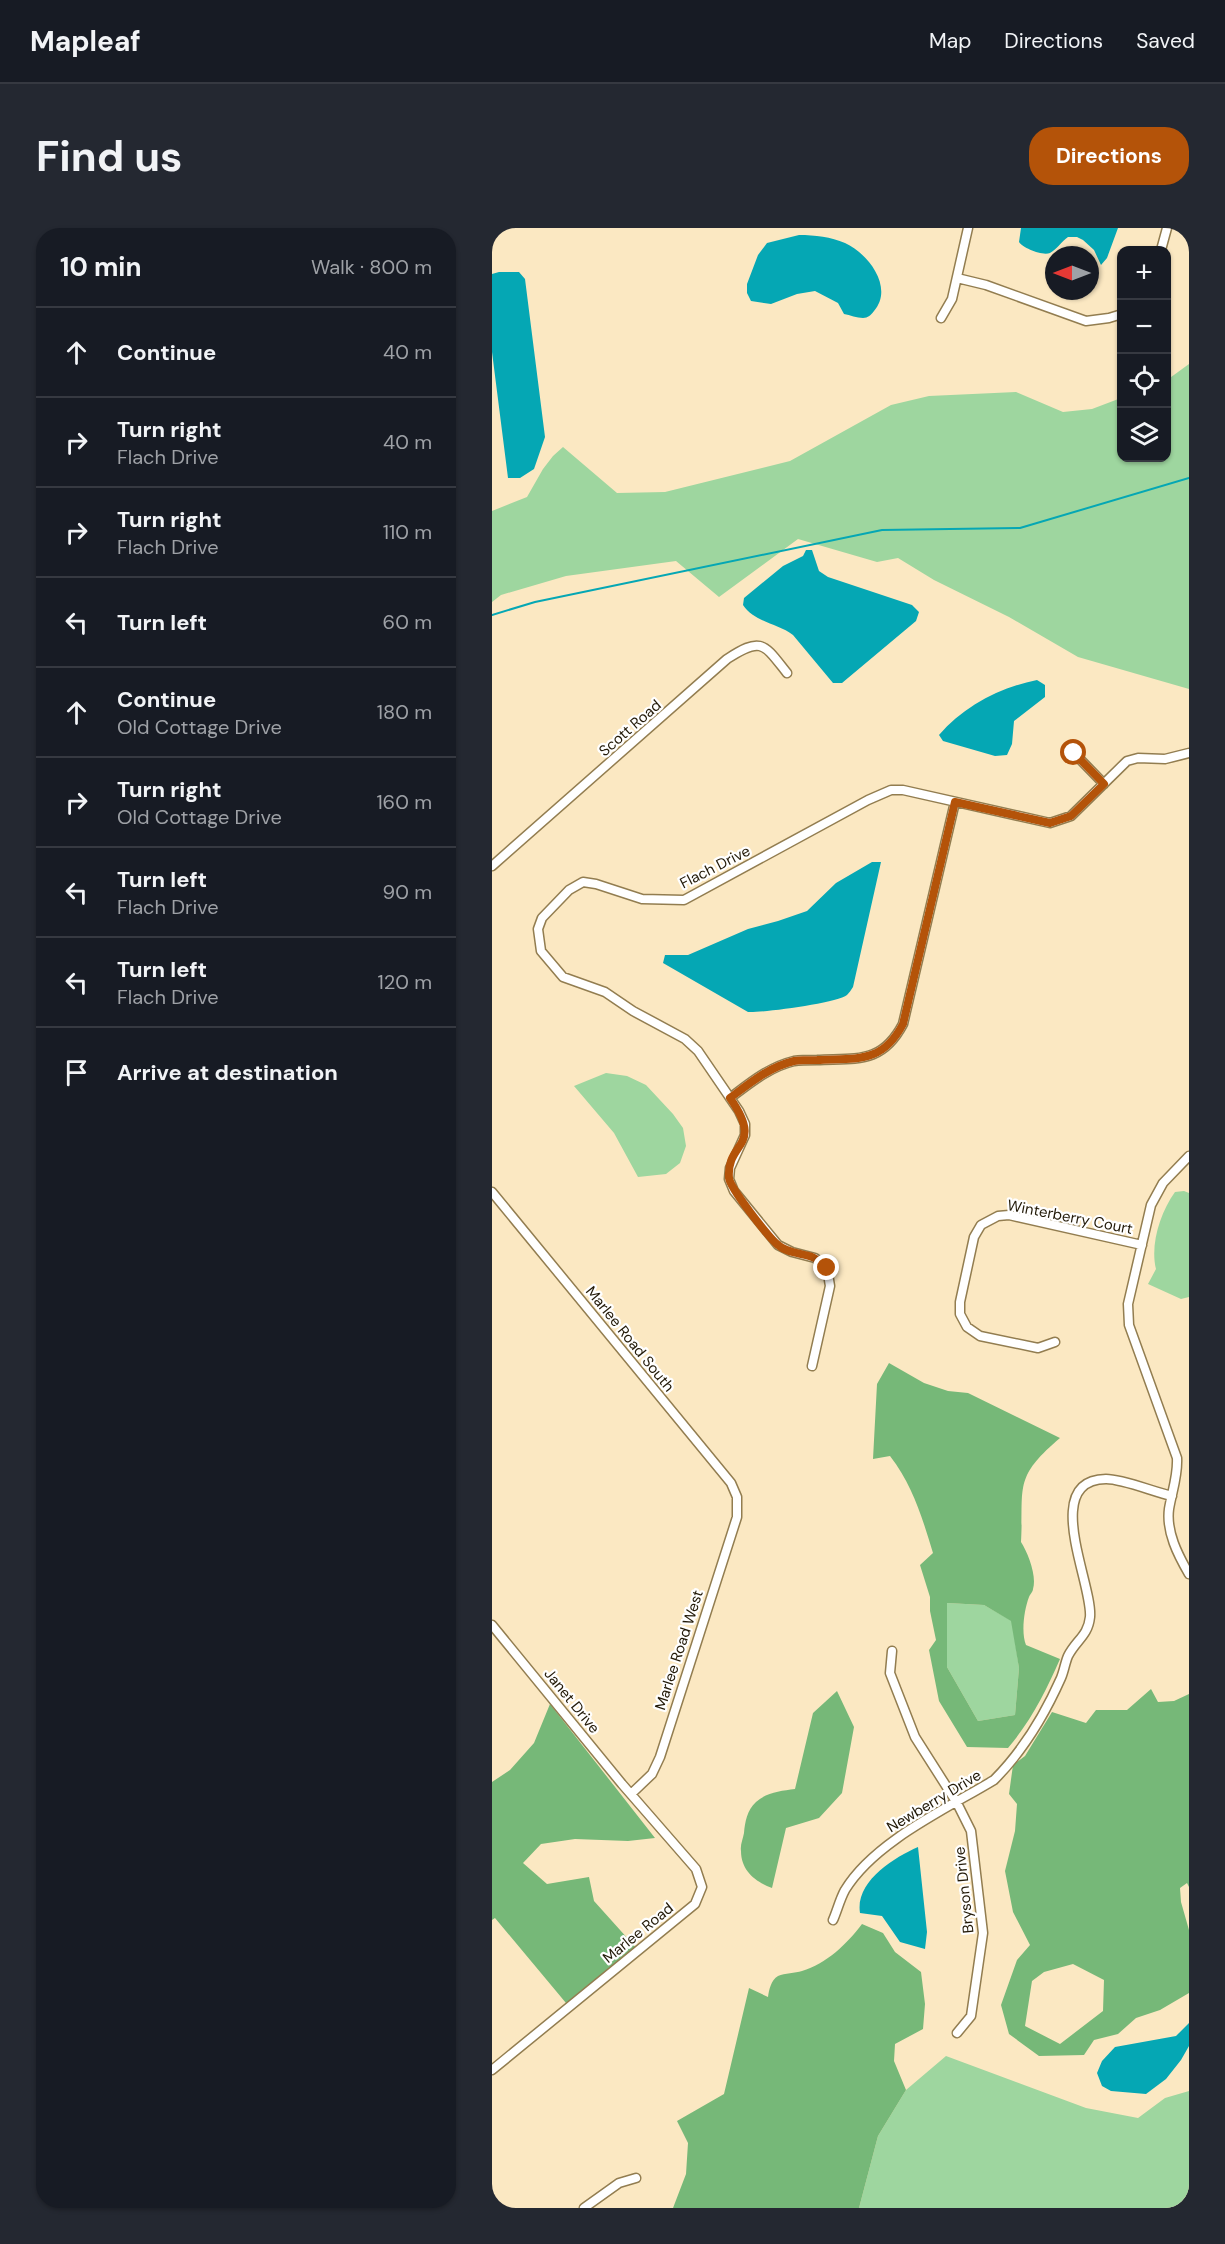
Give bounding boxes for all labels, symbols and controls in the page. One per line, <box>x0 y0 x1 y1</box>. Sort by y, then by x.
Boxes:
text: Mapleaf <box>30 23 141 60</box>
text: Map <box>929 27 971 55</box>
text: Directions <box>1004 27 1103 55</box>
text: Saved <box>1136 27 1195 55</box>
button: Directions <box>1029 127 1189 185</box>
text: Find us <box>36 129 182 184</box>
north arrow <box>1045 246 1099 300</box>
map controls <box>1117 246 1171 462</box>
button: + <box>1117 246 1171 300</box>
text: 10 min <box>60 250 142 284</box>
text: Walk · 800 m <box>311 254 432 280</box>
button: − <box>1117 300 1171 354</box>
icon: ahead <box>60 336 93 369</box>
text: Continue <box>117 338 216 367</box>
text: 40 m <box>383 339 432 365</box>
button: locate <box>1117 354 1171 408</box>
button: layers <box>1117 408 1171 462</box>
text: Turn right <box>117 415 222 444</box>
icon: right <box>60 426 93 459</box>
text: 40 m <box>383 429 432 455</box>
text: Flach Drive <box>117 444 219 470</box>
text: Turn right <box>117 505 222 534</box>
icon: right <box>60 516 93 549</box>
text: 110 m <box>383 519 432 545</box>
text: Flach Drive <box>117 534 219 560</box>
icon: left <box>60 606 93 639</box>
text: Turn left <box>117 608 207 637</box>
text: 60 m <box>383 609 432 635</box>
text: Continue <box>117 685 216 714</box>
street label: Scott Road <box>595 695 665 761</box>
icon: ahead <box>60 696 93 729</box>
text: 180 m <box>377 699 432 725</box>
text: Old Cottage Drive <box>117 714 282 740</box>
route start <box>1060 739 1086 765</box>
text: Turn right <box>117 775 222 804</box>
icon: right <box>60 786 93 819</box>
text: 160 m <box>376 789 432 815</box>
text: Old Cottage Drive <box>117 804 282 830</box>
street label: Flach Drive <box>676 841 754 893</box>
text: Turn left <box>117 865 207 894</box>
icon: left <box>60 876 93 909</box>
text: 90 m <box>383 879 432 905</box>
text: Flach Drive <box>117 894 219 920</box>
text: Turn left <box>117 955 207 984</box>
icon: left <box>60 966 93 999</box>
text: 120 m <box>378 969 432 995</box>
text: Flach Drive <box>117 984 219 1010</box>
icon: arrive <box>60 1056 93 1089</box>
text: Arrive at destination <box>117 1058 338 1087</box>
street label: Winterberry Court <box>1006 1195 1135 1239</box>
route end <box>813 1254 839 1280</box>
street label: Marlee Road South <box>581 1282 679 1396</box>
street label: Marlee Road West <box>650 1587 708 1713</box>
street label: Janet Drive <box>540 1664 604 1738</box>
street label: Newberry Drive <box>883 1765 985 1837</box>
street label: Bryson Drive <box>950 1846 978 1934</box>
street label: Marlee Road <box>598 1898 678 1968</box>

